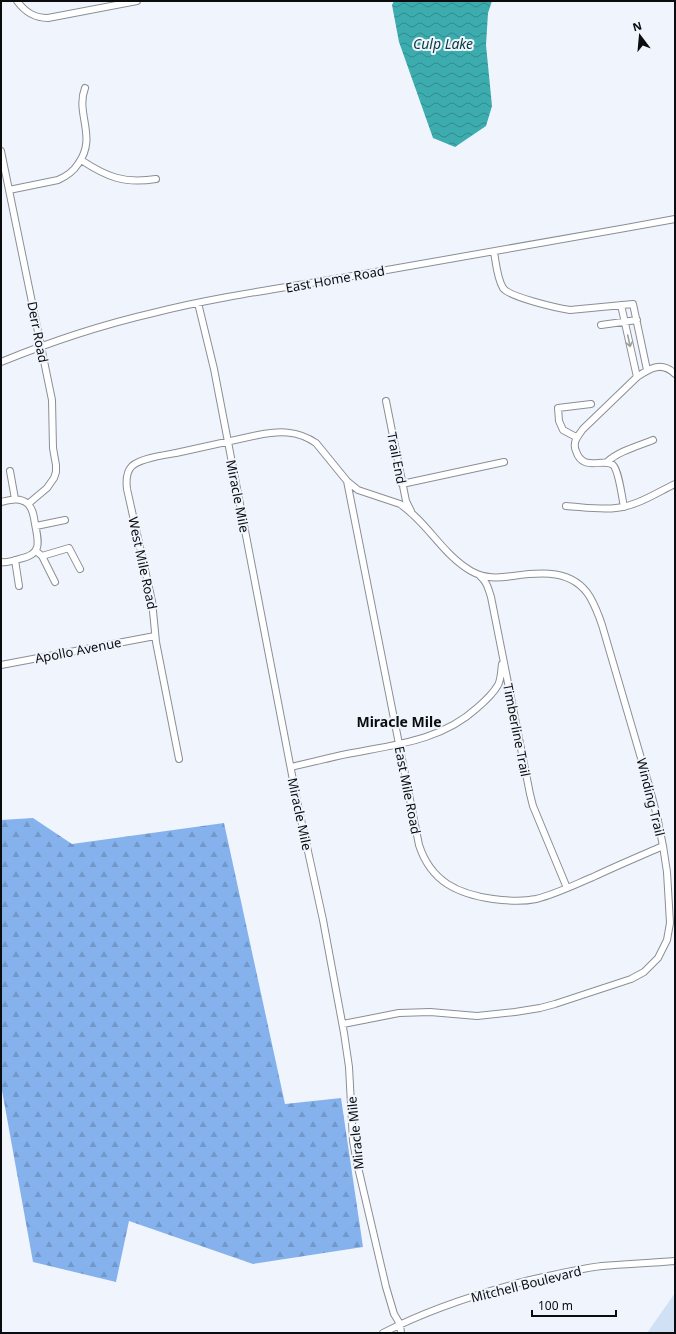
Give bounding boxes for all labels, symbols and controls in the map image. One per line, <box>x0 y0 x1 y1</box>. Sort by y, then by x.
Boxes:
north arrow <box>620 16 660 56</box>
text: N <box>631 17 643 34</box>
water label: Culp Lake <box>413 34 473 53</box>
street label: East Home Road <box>284 261 386 297</box>
street label: Derr Road <box>23 300 53 364</box>
one-way arrow <box>626 334 634 347</box>
street label: Trail End <box>383 431 411 485</box>
street label: Miracle Mile <box>222 458 254 534</box>
street label: West Mile Road <box>124 515 162 611</box>
street label: Apollo Avenue <box>33 633 123 667</box>
street label: Timberline Trail <box>499 682 535 778</box>
district label: Miracle Mile <box>356 712 442 731</box>
street label: East Mile Road <box>391 744 425 836</box>
street label: Winding Trail <box>633 756 669 838</box>
street label: Miracle Mile <box>284 776 316 852</box>
street label: Miracle Mile <box>342 1095 368 1171</box>
street label: Mitchell Boulevard <box>469 1262 583 1306</box>
scale bar <box>532 1292 616 1318</box>
text: 100 m <box>538 1297 573 1314</box>

